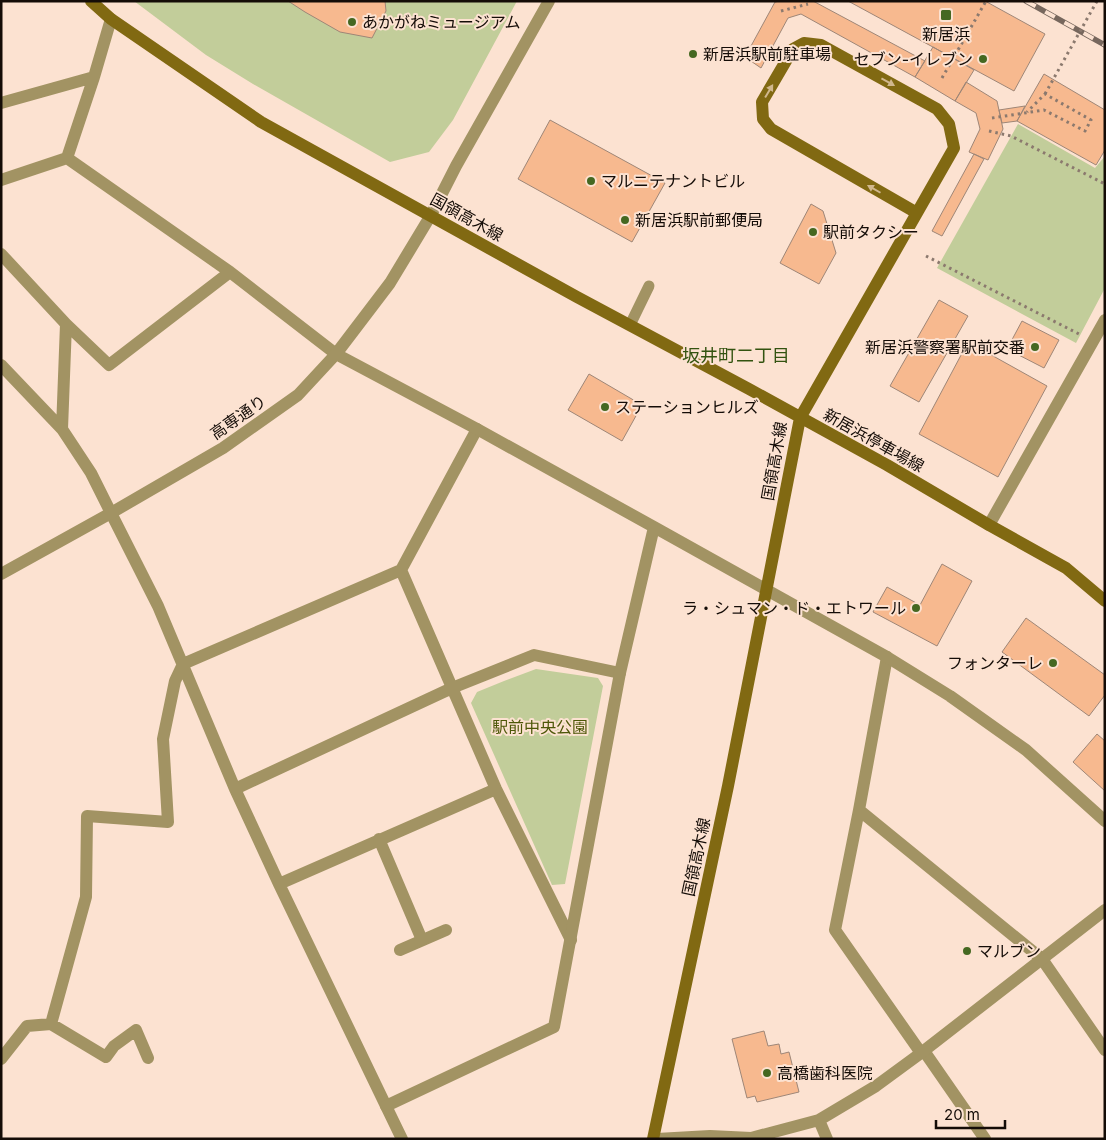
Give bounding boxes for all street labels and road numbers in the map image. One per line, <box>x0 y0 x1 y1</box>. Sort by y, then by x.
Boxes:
street label: 国領高木線 <box>427 189 507 245</box>
street label: 高専通り <box>206 390 270 444</box>
street label: 新居浜停車場線 <box>820 404 928 476</box>
street label: 国領高木線 <box>757 420 791 502</box>
street label: 国領高木線 <box>678 816 714 898</box>

